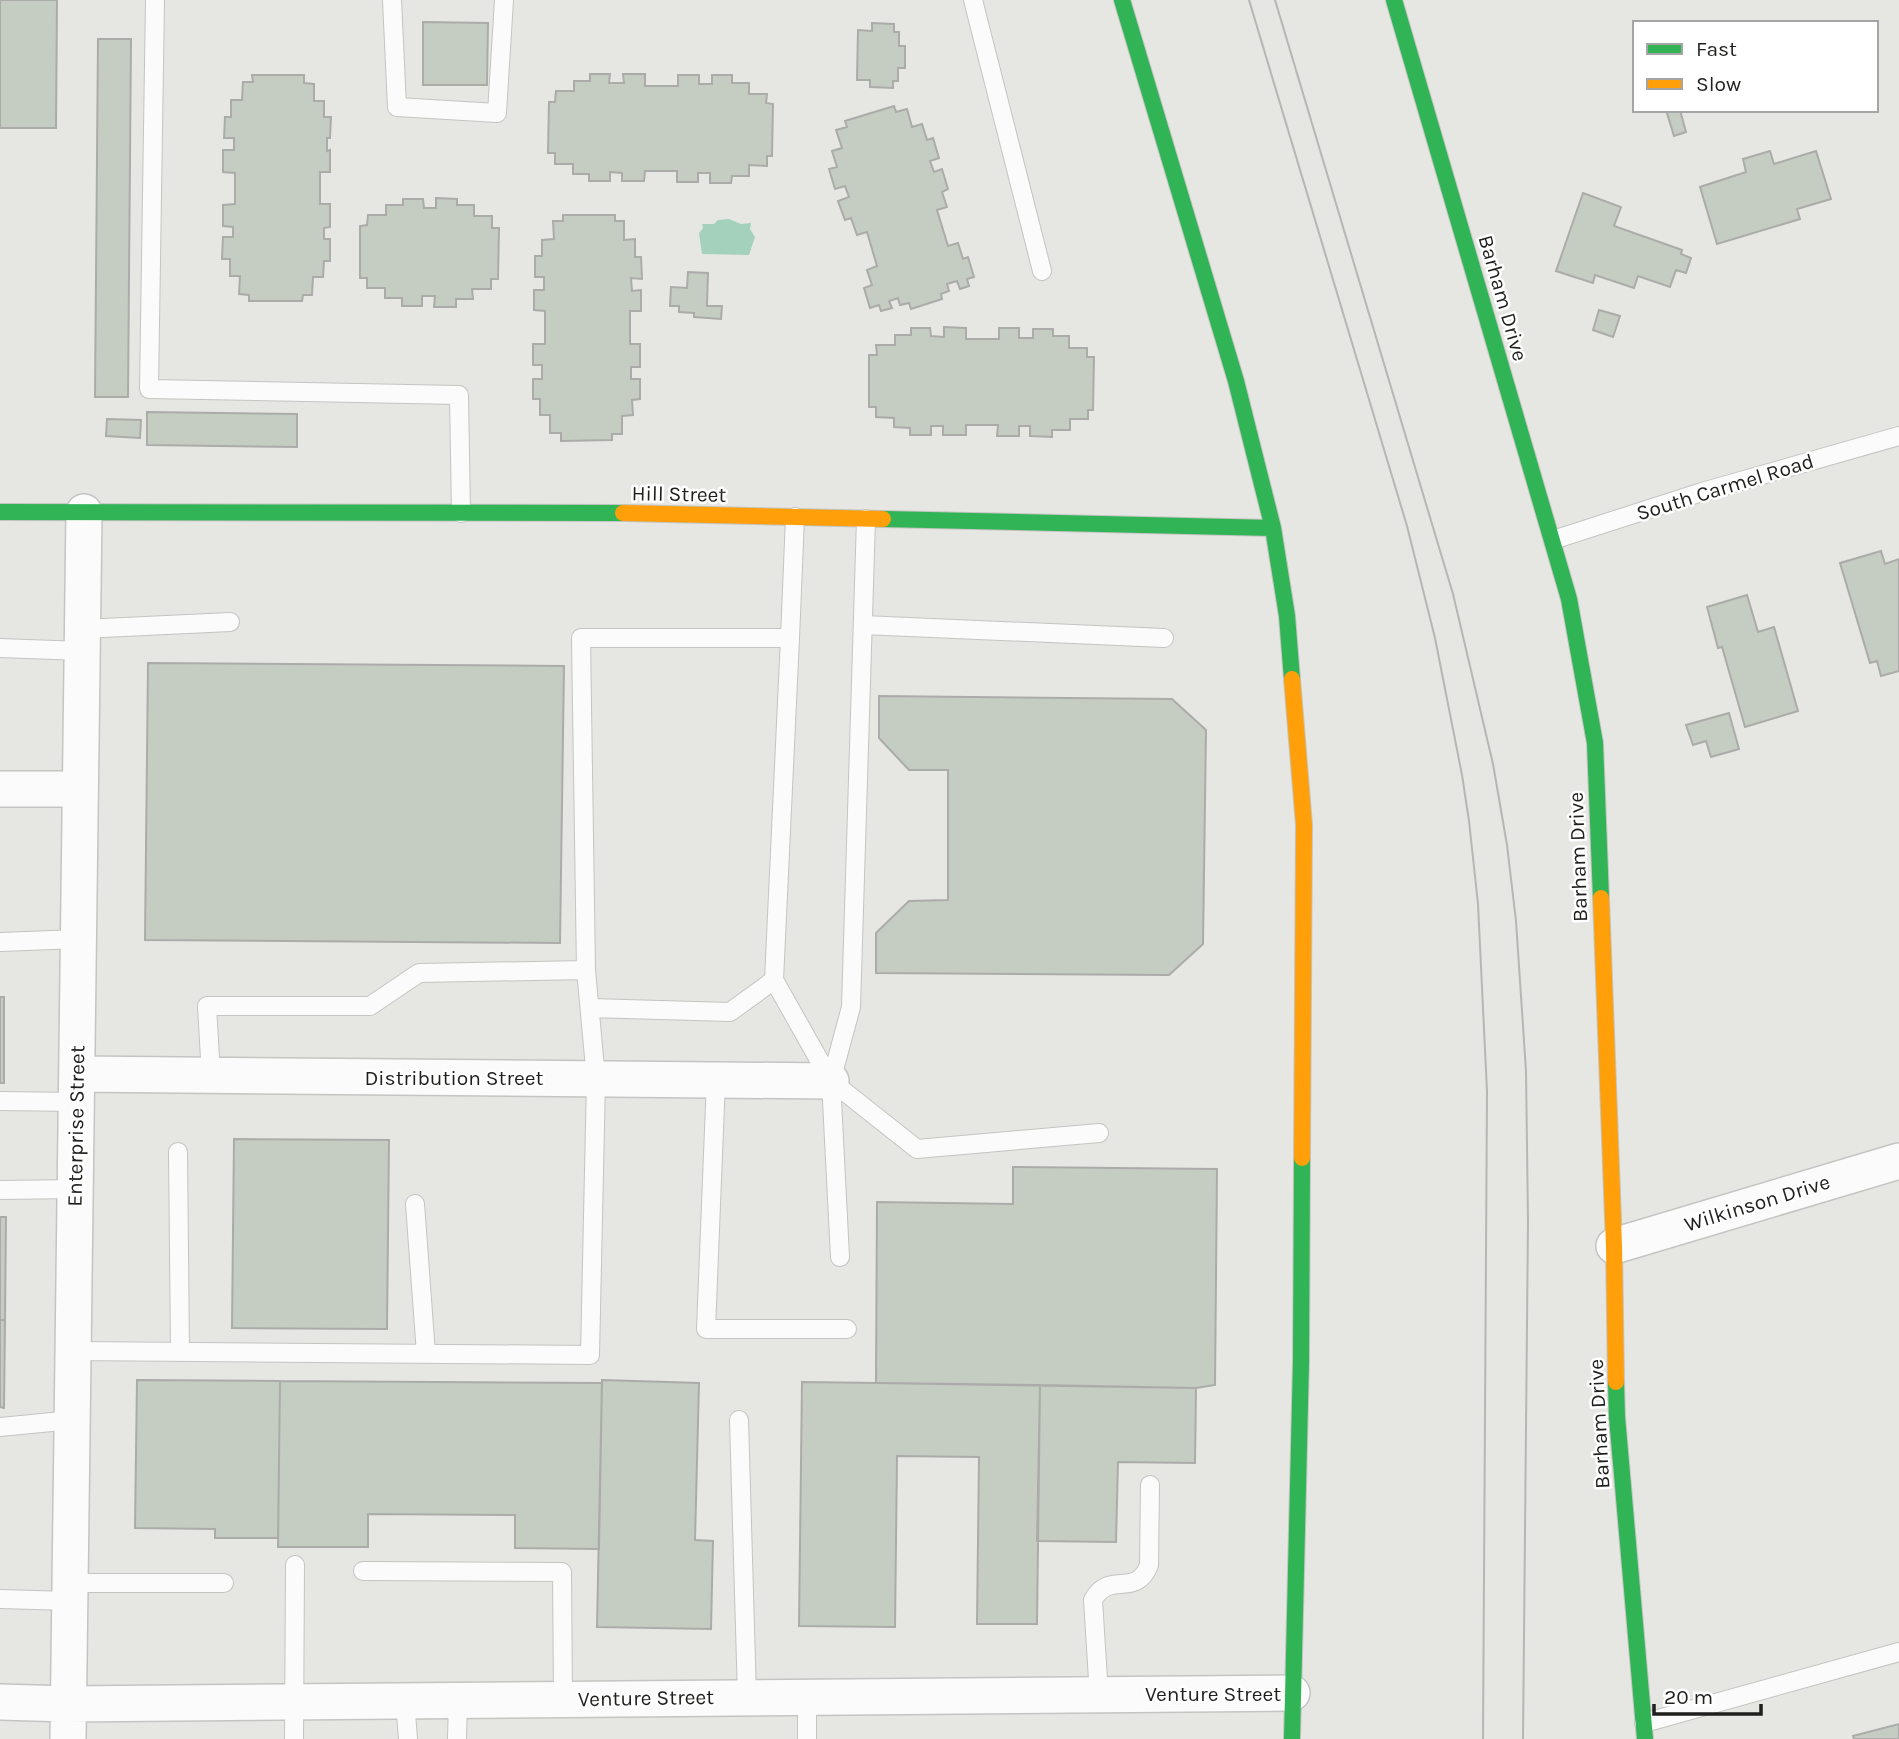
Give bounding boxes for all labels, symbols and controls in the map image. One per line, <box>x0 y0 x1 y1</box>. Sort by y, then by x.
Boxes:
legend <box>1633 21 1878 112</box>
text: Fast <box>1696 37 1737 61</box>
text: Slow <box>1696 72 1741 96</box>
street label: Barham Drive <box>1474 232 1532 364</box>
street label: South Carmel Road <box>1633 449 1817 525</box>
street label: Hill Street <box>631 481 727 507</box>
street label: Barham Drive <box>1564 792 1592 922</box>
street label: Enterprise Street <box>63 1045 89 1207</box>
street label: Distribution Street <box>365 1066 544 1090</box>
street label: Wilkinson Drive <box>1681 1169 1833 1237</box>
street label: Barham Drive <box>1584 1358 1614 1490</box>
scale bar <box>1654 1672 1761 1716</box>
street label: Venture Street <box>1145 1682 1281 1706</box>
street label: Venture Street <box>578 1685 714 1711</box>
text: 20 m <box>1664 1685 1713 1709</box>

